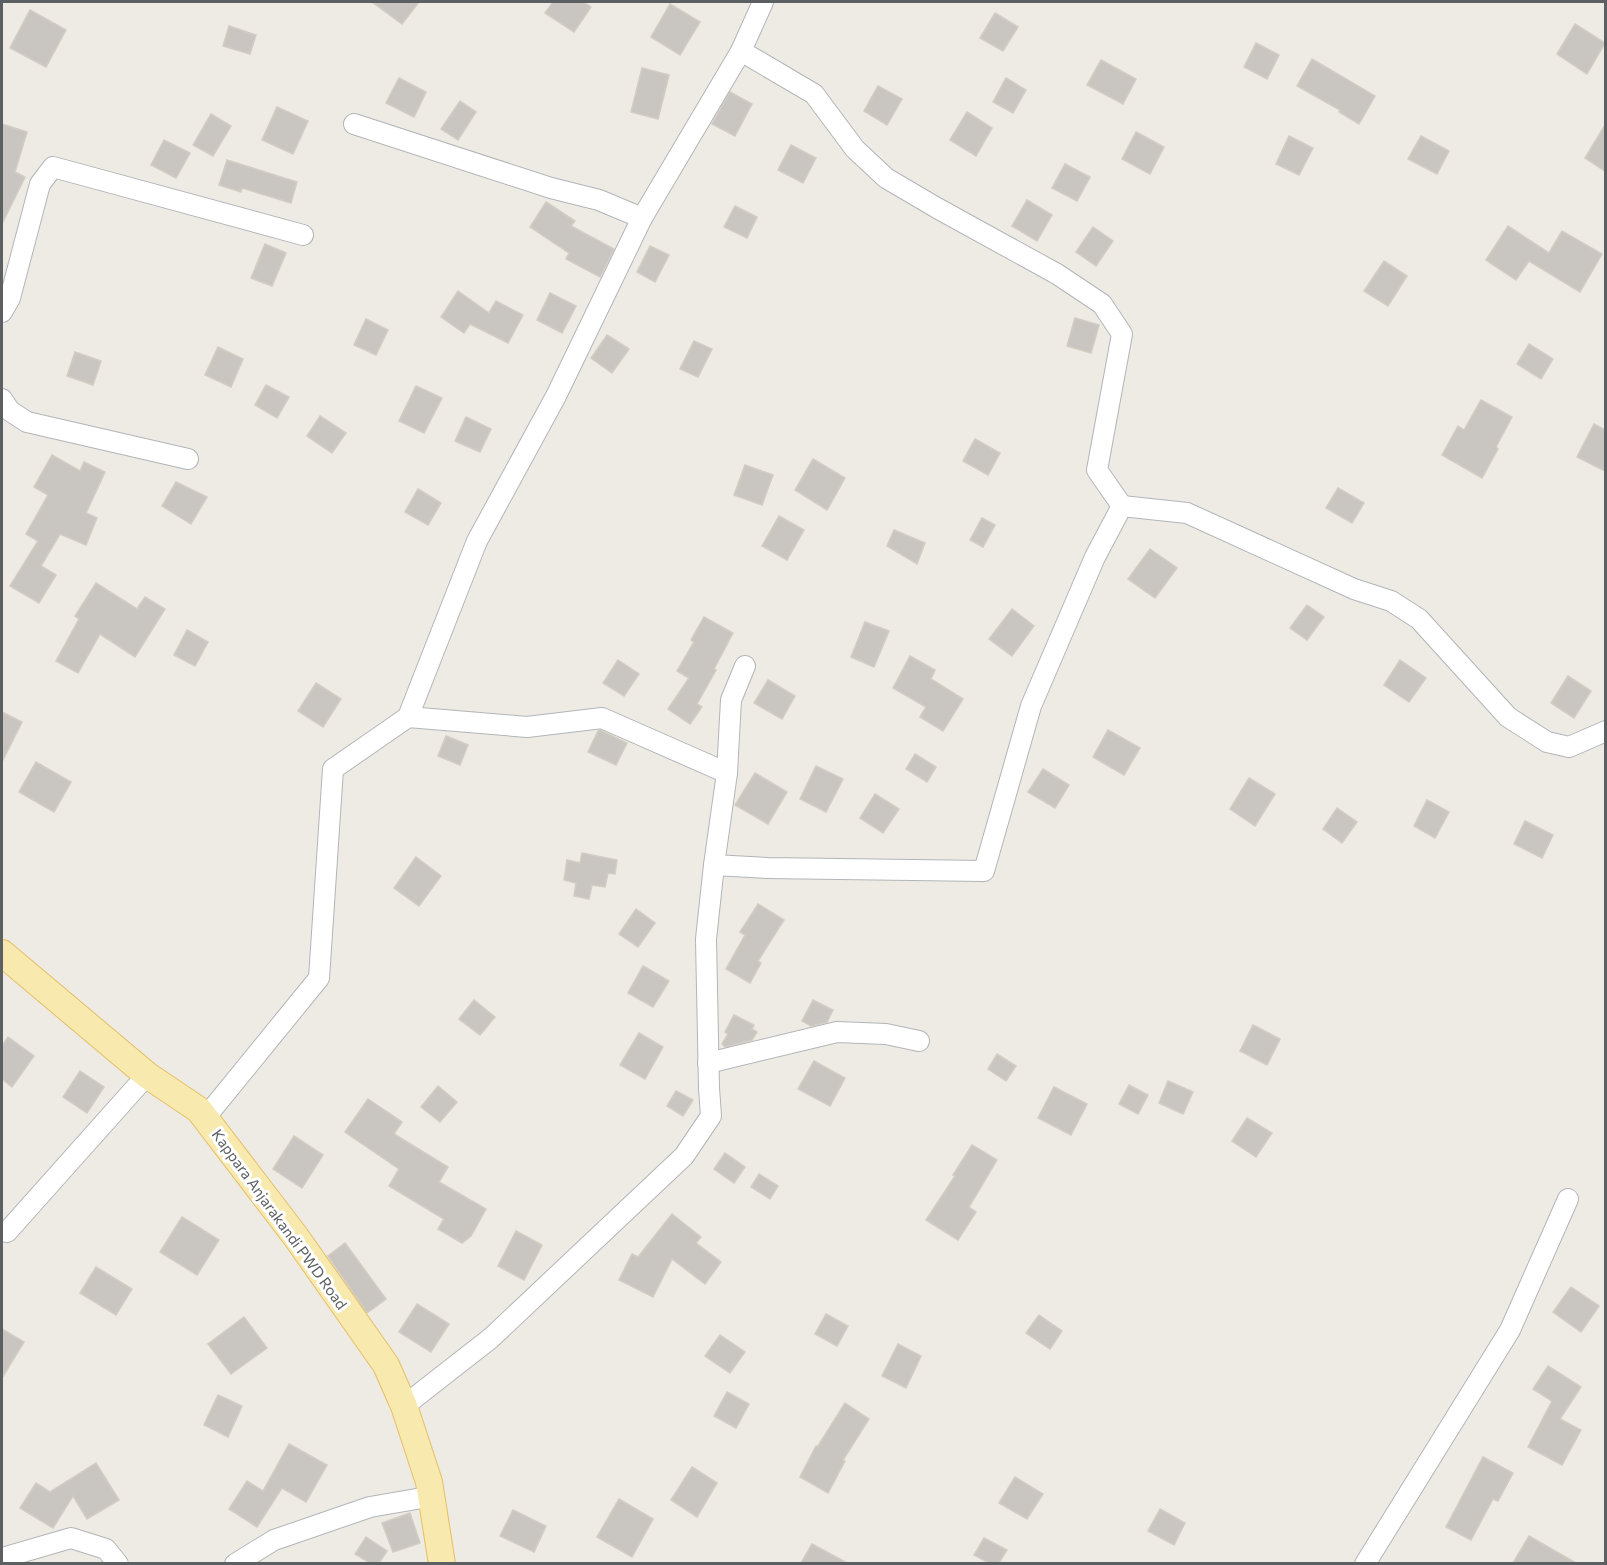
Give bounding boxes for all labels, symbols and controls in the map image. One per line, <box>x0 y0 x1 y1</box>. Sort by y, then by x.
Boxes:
street label: Kappara Anjarakandi PWD Road <box>209 1126 351 1312</box>

